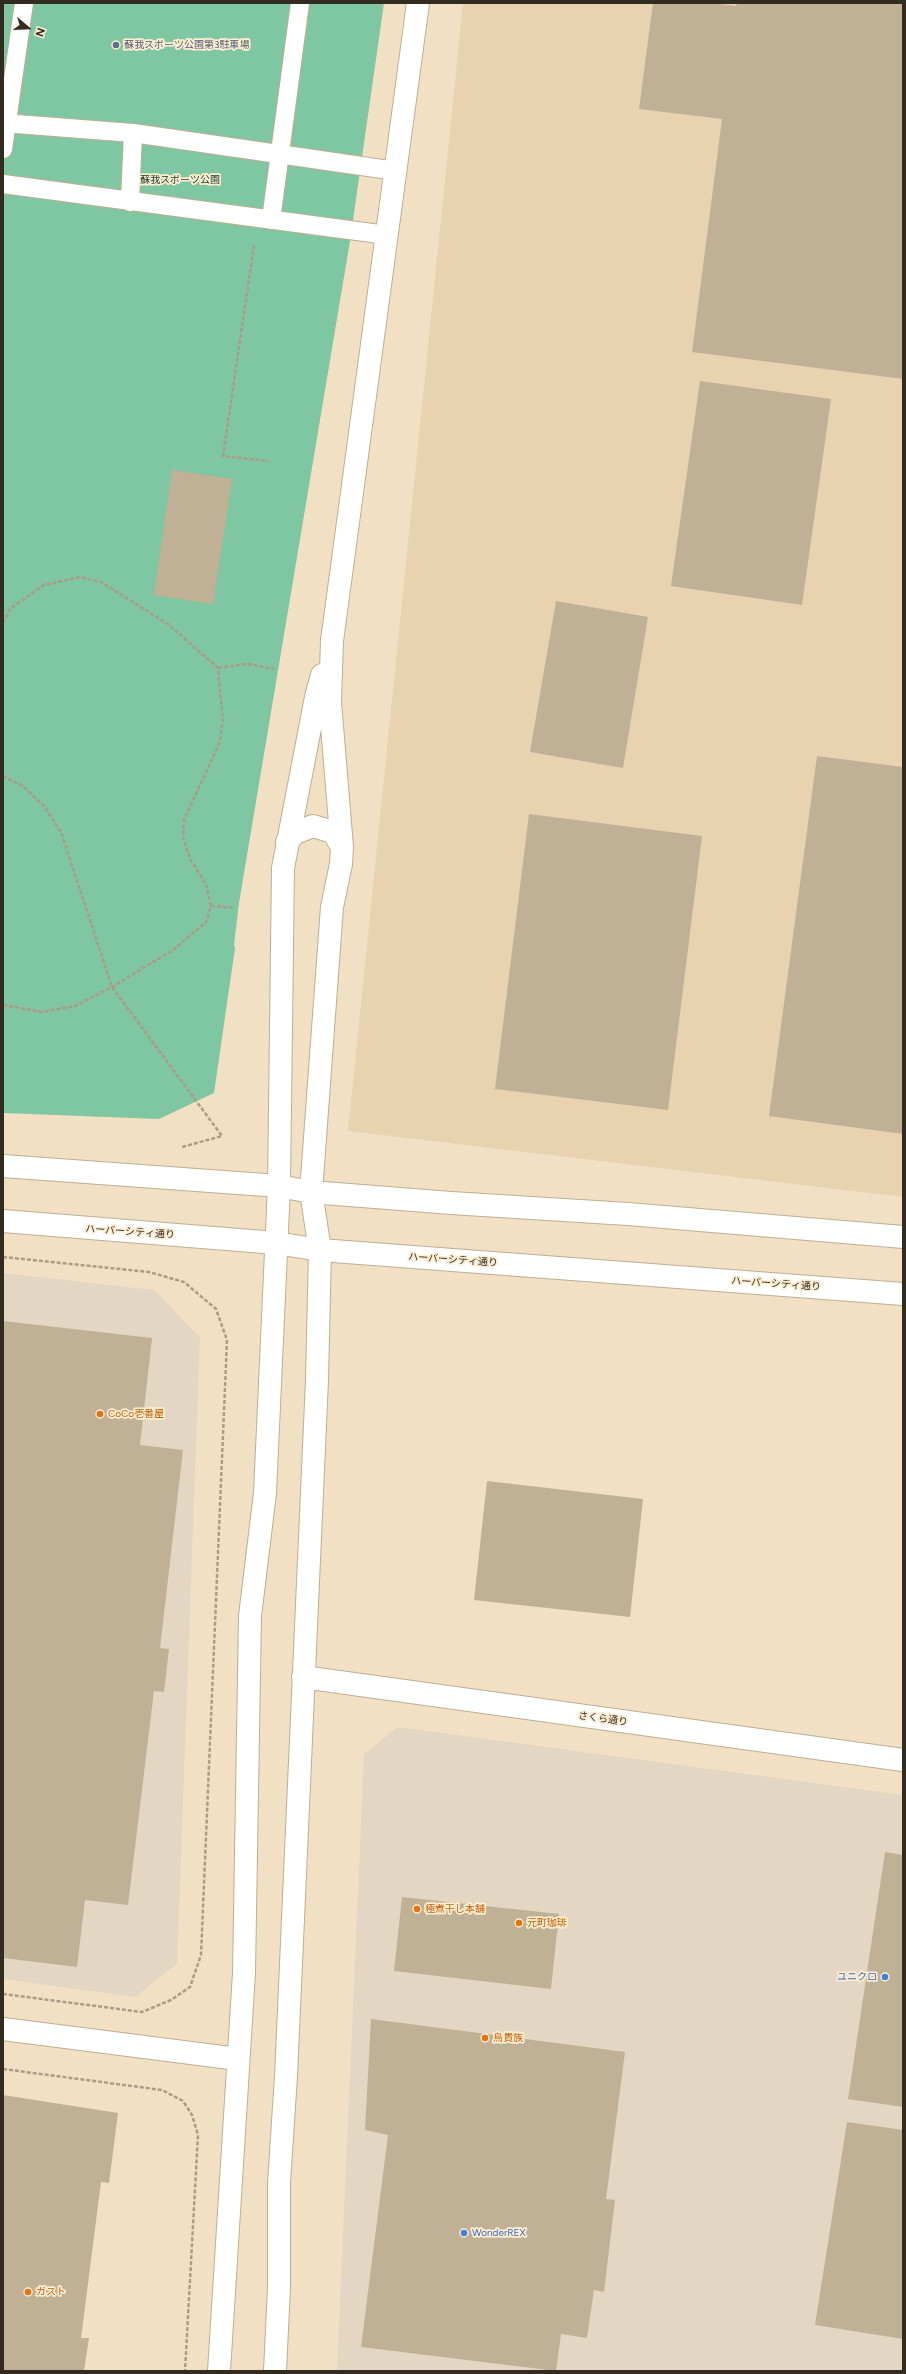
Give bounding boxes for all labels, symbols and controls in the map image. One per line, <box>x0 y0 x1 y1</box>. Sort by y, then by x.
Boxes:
north arrow <box>8 8 48 48</box>
text: N <box>32 26 47 38</box>
place label: 蘇我スポーツ公園第3駐車場 <box>124 39 249 51</box>
marker: 蘇我スポーツ公園第3駐車場 <box>111 40 121 50</box>
park label: 蘇我スポーツ公園 <box>140 174 220 186</box>
street label: ハーバーシティ通り <box>85 1223 175 1241</box>
street label: ハーバーシティ通り <box>408 1251 498 1269</box>
street label: ハーバーシティ通り <box>731 1275 821 1293</box>
place label: CoCo壱番屋 <box>108 1408 164 1420</box>
marker: CoCo壱番屋 <box>95 1409 105 1419</box>
street label: さくら通り <box>577 1710 629 1728</box>
place label: 極煮干し本舗 <box>425 1903 485 1915</box>
marker: 極煮干し本舗 <box>412 1904 422 1914</box>
place label: 元町珈琲 <box>527 1917 567 1929</box>
marker: 元町珈琲 <box>514 1918 524 1928</box>
place label: ユニクロ <box>837 1971 877 1983</box>
marker: ユニクロ <box>880 1972 890 1982</box>
place label: 鳥貴族 <box>493 2032 523 2044</box>
marker: 鳥貴族 <box>480 2033 490 2043</box>
place label: WonderREX <box>472 2227 526 2239</box>
marker: WonderREX <box>459 2228 469 2238</box>
place label: ガスト <box>36 2286 66 2298</box>
marker: ガスト <box>23 2287 33 2297</box>

